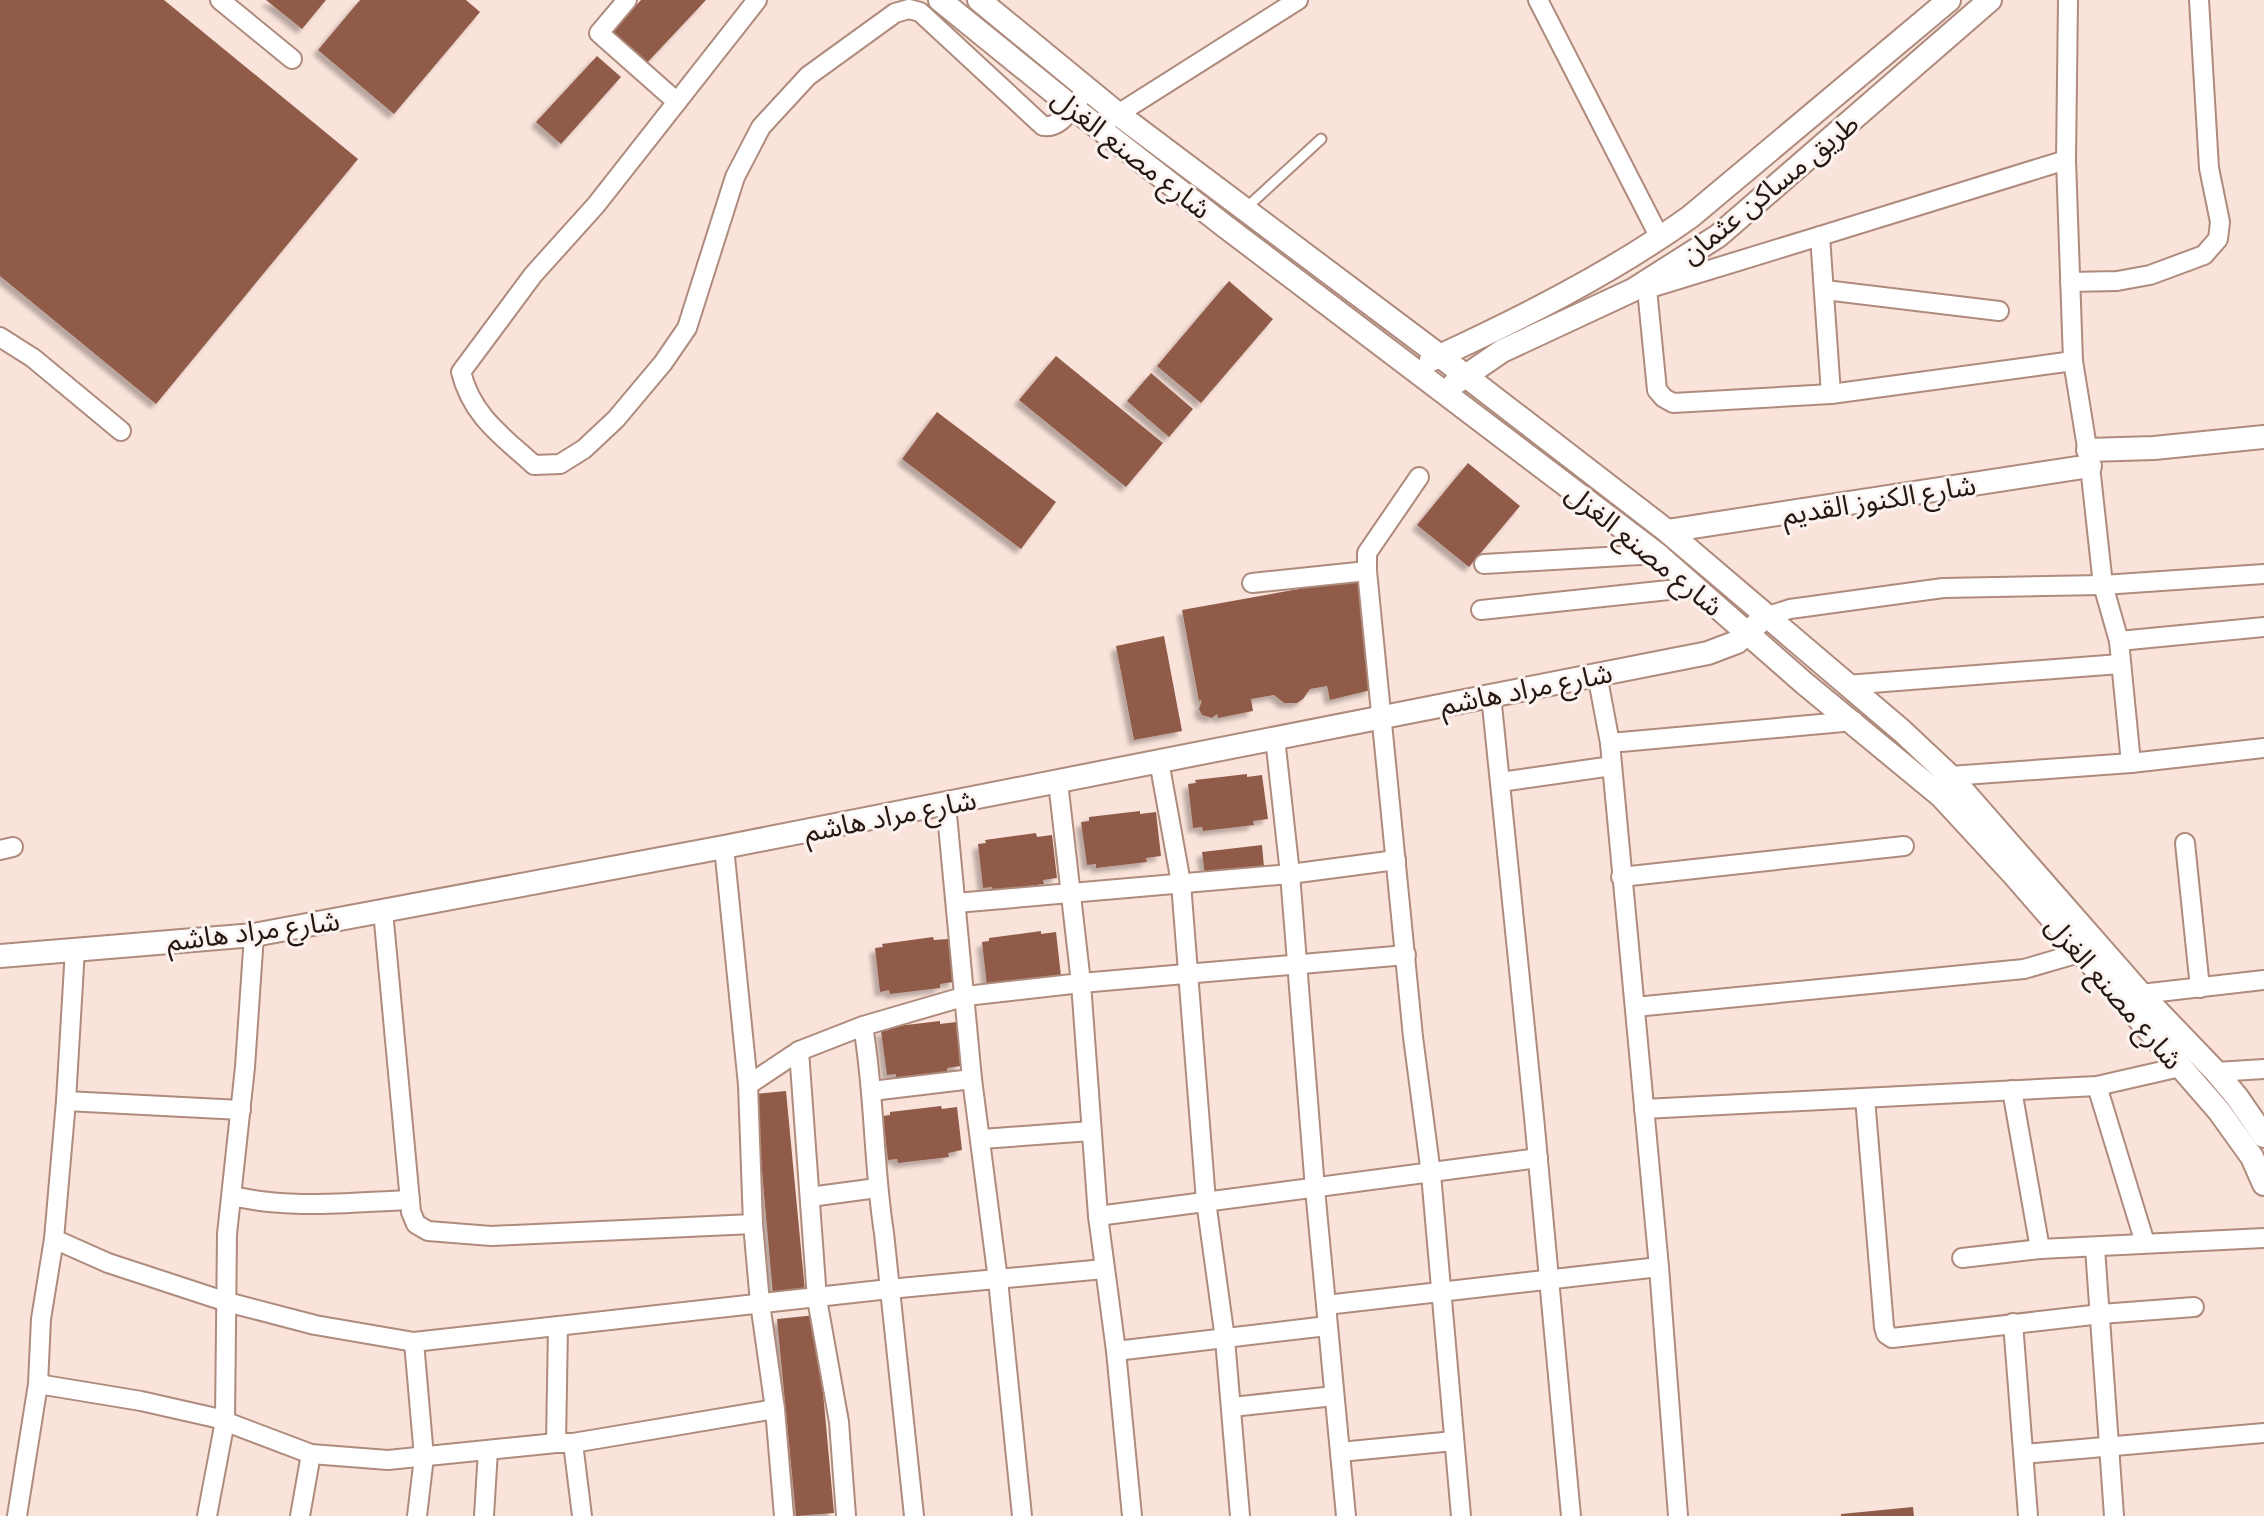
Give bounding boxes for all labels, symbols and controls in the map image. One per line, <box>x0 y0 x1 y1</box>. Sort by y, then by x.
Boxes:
street label: شارع مصنع الغزل <box>1043 79 1219 229</box>
street label: طريق مساكن عثمان <box>1672 104 1866 272</box>
street label: شارع الكنوز القديم <box>1779 465 1979 537</box>
street label: شارع مصنع الغزل <box>1557 474 1731 626</box>
street label: شارع مراد هاشم <box>1437 653 1616 727</box>
street label: شارع مراد هاشم <box>801 780 980 854</box>
street label: شارع مراد هاشم <box>164 901 342 963</box>
street label: شارع مصنع الغزل <box>2036 907 2192 1079</box>

